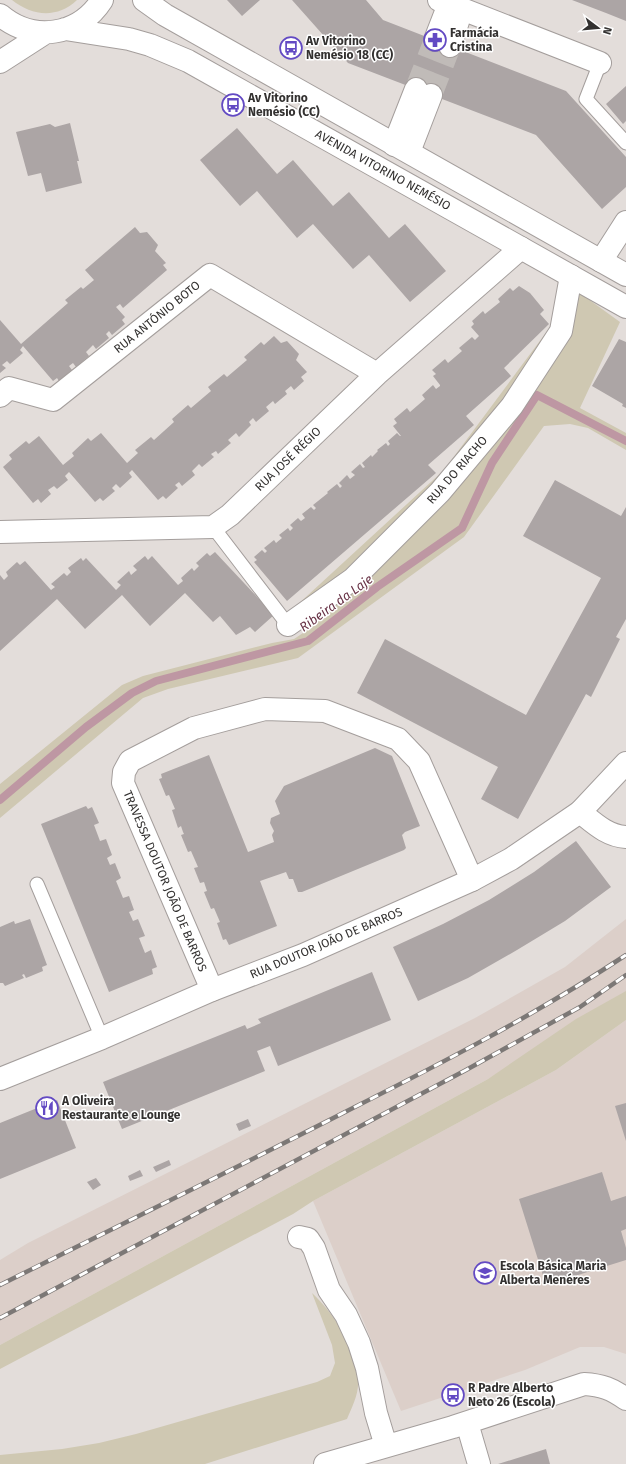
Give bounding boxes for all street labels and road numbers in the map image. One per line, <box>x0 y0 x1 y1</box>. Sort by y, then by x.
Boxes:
street label: AVENIDA VITORINO NEMÉSIO <box>313 126 454 213</box>
street label: RUA ANTÓNIO BOTO <box>110 277 203 356</box>
street label: RUA JOSÉ RÉGIO <box>251 423 324 494</box>
street label: RUA DO RIACHO <box>424 433 490 507</box>
street label: TRAVESSA DOUTOR JOÃO DE BARROS <box>120 788 211 974</box>
street label: RUA DOUTOR JOÃO DE BARROS <box>247 903 405 982</box>

